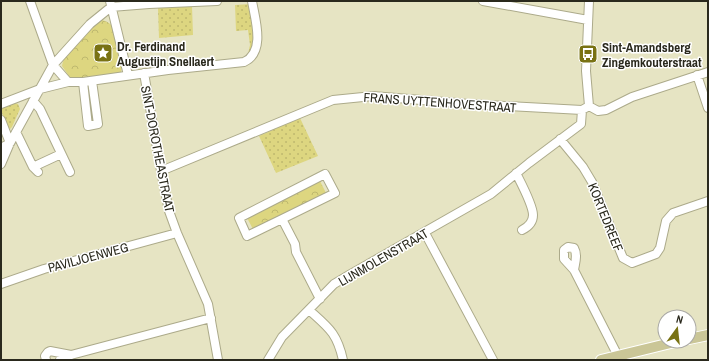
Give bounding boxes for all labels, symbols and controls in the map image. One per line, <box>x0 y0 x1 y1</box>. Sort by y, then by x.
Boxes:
place label: Dr. Ferdinand Augustijn Snellaert <box>117 38 215 70</box>
place label: Sint-Amandsberg Zingemkouterstraat <box>602 39 702 71</box>
place icon: Dr. Ferdinand Augustijn Snellaert <box>92 42 114 64</box>
bus stop icon: Sint-Amandsberg Zingemkouterstraat <box>577 43 599 65</box>
street label: SINT-DOROTHEASTRAAT <box>137 84 178 214</box>
street label: FRANS UYTTENHOVESTRAAT <box>363 89 517 116</box>
street label: KORTEDREEF <box>584 180 627 255</box>
street label: LIJNMOLENSTRAAT <box>335 225 432 290</box>
street label: PAVILJOENWEG <box>46 239 130 276</box>
north arrow <box>657 309 697 349</box>
text: N <box>675 312 685 327</box>

